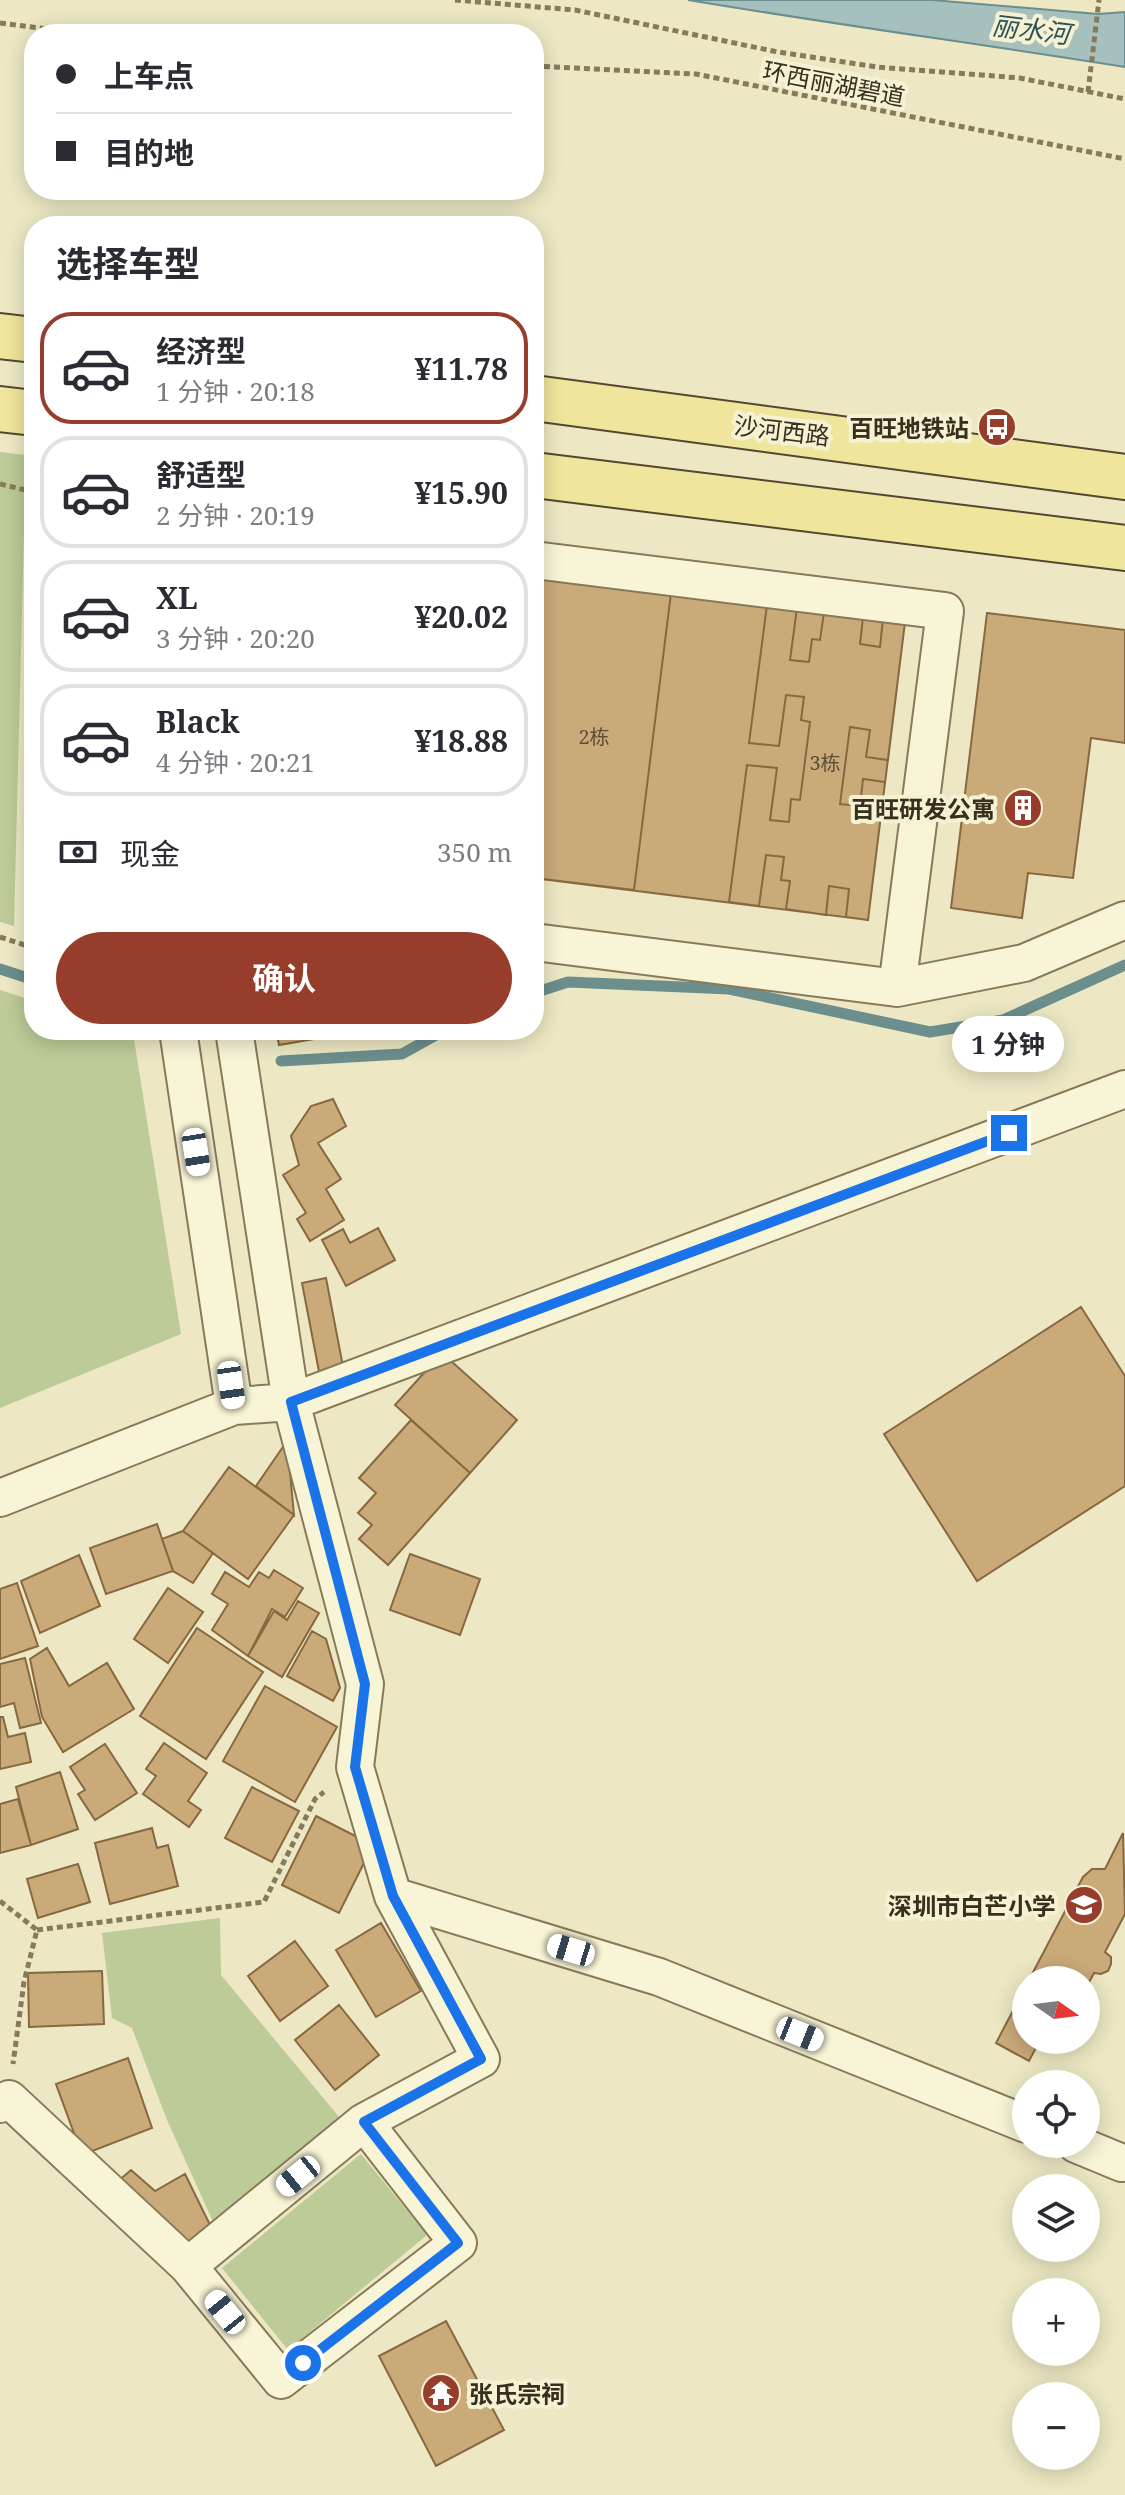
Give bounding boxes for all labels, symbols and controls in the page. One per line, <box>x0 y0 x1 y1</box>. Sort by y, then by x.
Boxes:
water label: 丽水河 <box>990 6 1077 52</box>
street label: 环西丽湖碧道 <box>760 53 908 113</box>
text: 上车点 <box>104 55 194 96</box>
text: 目的地 <box>104 132 194 173</box>
text: 选择车型 <box>56 239 200 288</box>
text: 经济型 <box>156 330 246 371</box>
icon: car <box>60 332 132 404</box>
text: ¥11.78 <box>414 348 508 389</box>
text: 1 分钟 · 20:18 <box>156 373 315 409</box>
bus stop icon: 百旺地铁站 <box>976 406 1018 448</box>
street label: 沙河西路 <box>732 408 832 452</box>
place label: 百旺地铁站 <box>849 411 969 444</box>
text: 舒适型 <box>156 454 246 495</box>
icon: car <box>60 456 132 528</box>
text: ¥15.90 <box>414 472 508 513</box>
text: 2 分钟 · 20:19 <box>156 497 315 533</box>
text: XL <box>156 577 198 618</box>
icon: car <box>60 580 132 652</box>
text: ¥20.02 <box>414 596 508 637</box>
text: 3 分钟 · 20:20 <box>156 620 315 656</box>
text: Black <box>156 701 240 742</box>
icon: car <box>60 704 132 776</box>
text: ¥18.88 <box>414 720 508 761</box>
house number: 2栋 <box>578 723 610 750</box>
text: 4 分钟 · 20:21 <box>156 744 315 780</box>
house number: 3栋 <box>809 749 841 776</box>
building icon: 百旺研发公寓 <box>1002 787 1044 829</box>
place label: 百旺研发公寓 <box>851 792 995 825</box>
icon: cash <box>56 830 100 874</box>
text: 现金 <box>120 833 180 874</box>
text: 350 m <box>437 834 512 870</box>
button: 确认 <box>56 932 512 1024</box>
callout: 1 分钟 <box>953 1017 1065 1073</box>
text: 1 分钟 <box>971 1026 1045 1062</box>
route end <box>991 1115 1027 1151</box>
car <box>180 1126 212 1178</box>
car <box>216 1360 246 1410</box>
school or university icon: 深圳市白芒小学 <box>1063 1884 1105 1926</box>
place label: 深圳市白芒小学 <box>888 1889 1056 1922</box>
car <box>545 1932 597 1968</box>
north arrow <box>1012 1966 1100 2054</box>
map controls <box>1012 1966 1100 2470</box>
car <box>773 2014 827 2054</box>
button: locate <box>1012 2070 1100 2158</box>
car <box>272 2152 324 2200</box>
button: layers <box>1012 2174 1100 2262</box>
button: + <box>1012 2278 1100 2366</box>
car <box>201 2286 249 2338</box>
route start <box>285 2345 321 2381</box>
temple icon: 张氏宗祠 <box>420 2372 462 2414</box>
place label: 张氏宗祠 <box>469 2377 565 2410</box>
button: − <box>1012 2382 1100 2470</box>

